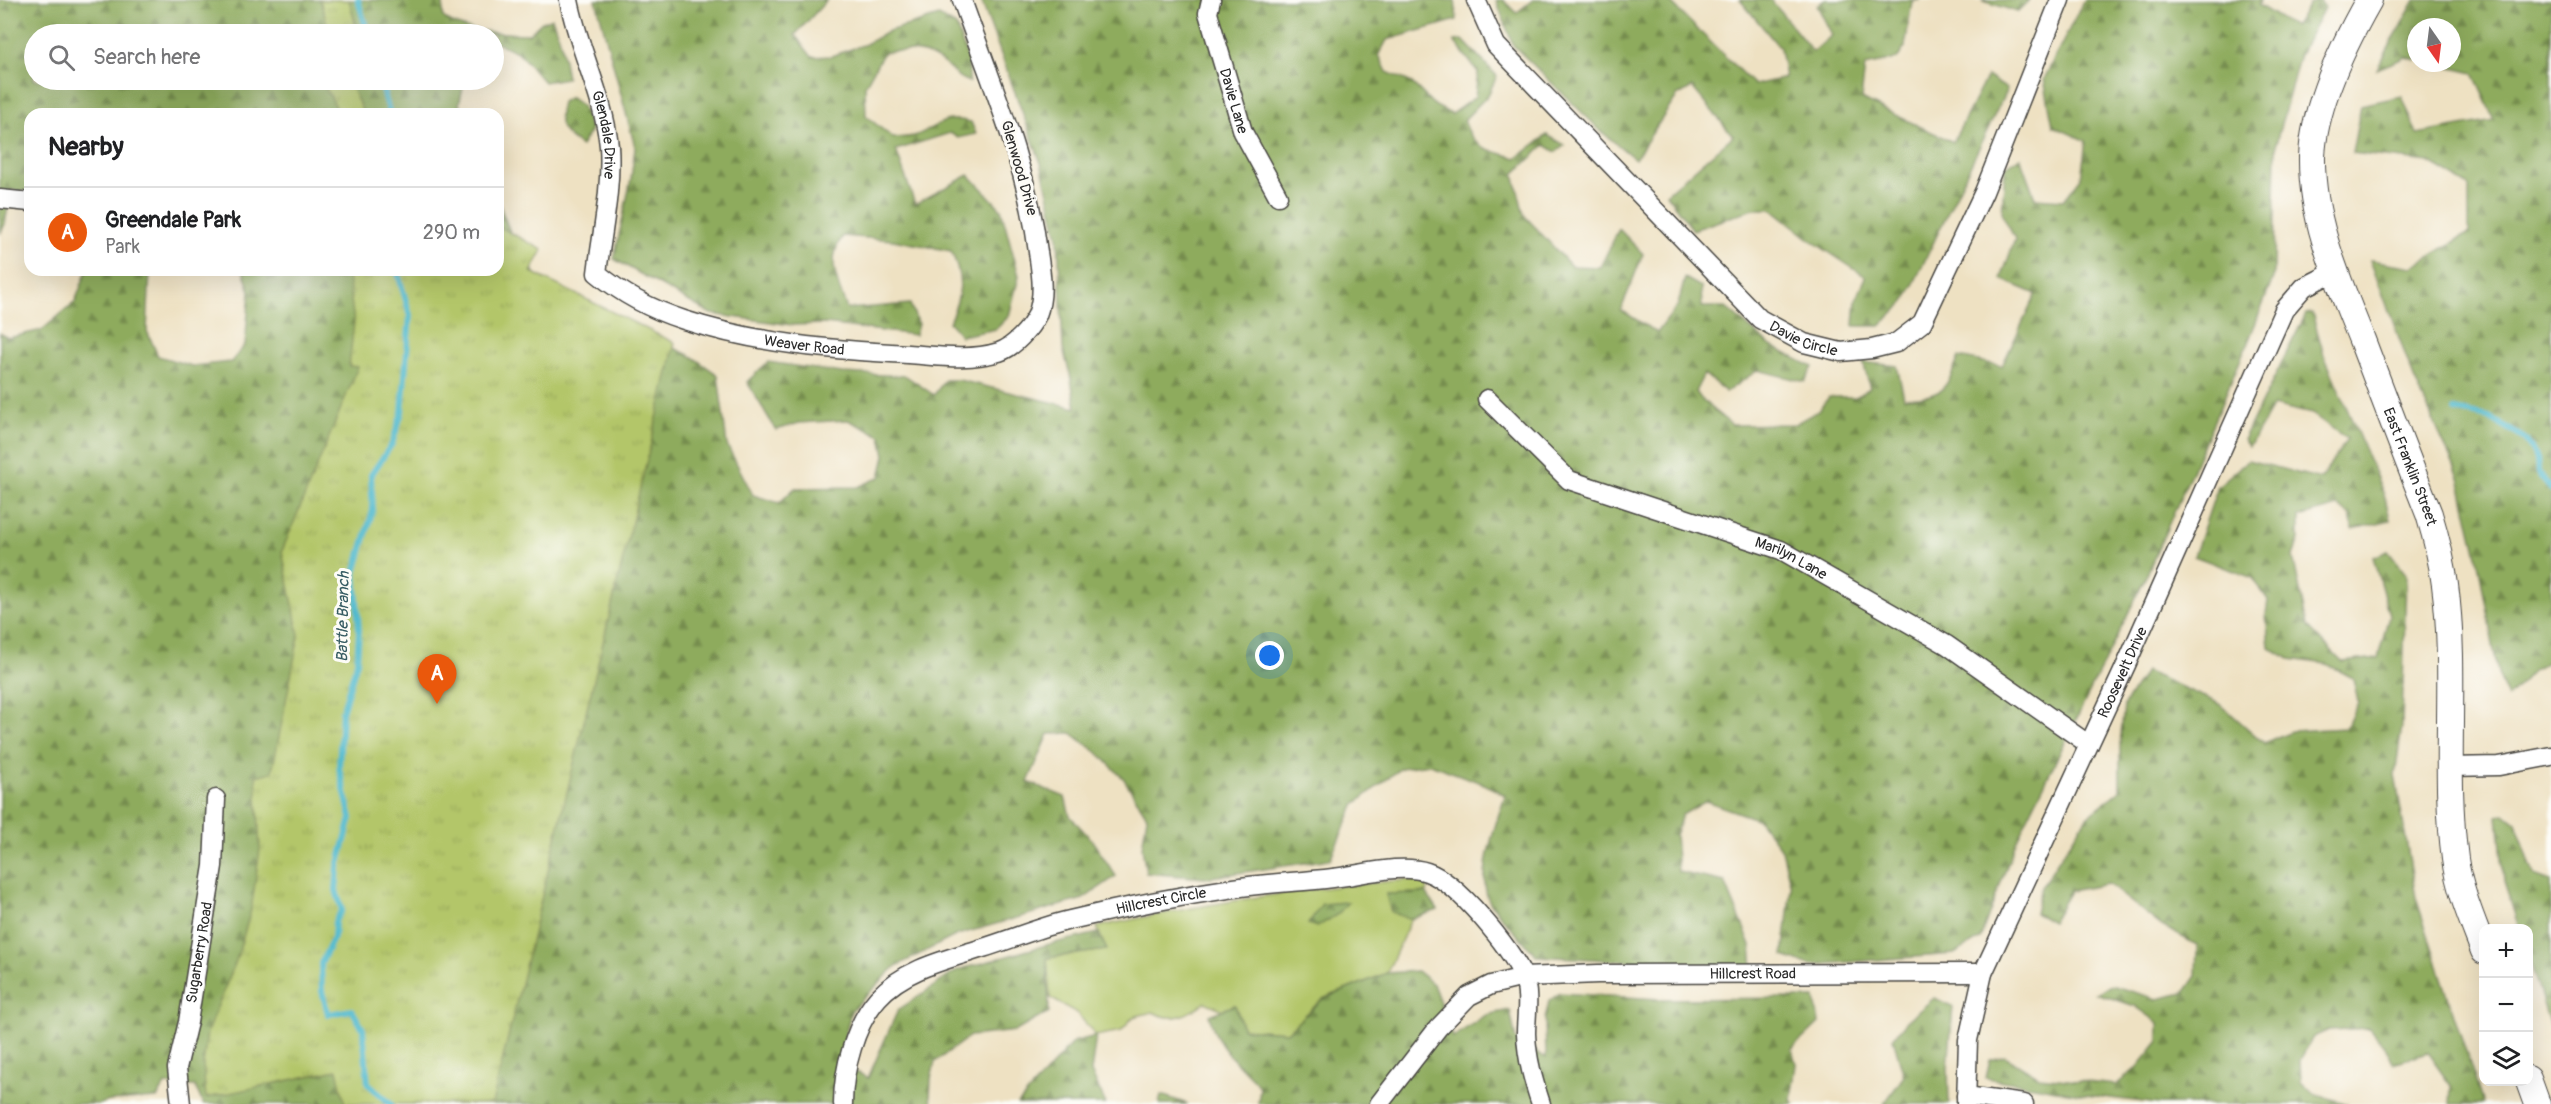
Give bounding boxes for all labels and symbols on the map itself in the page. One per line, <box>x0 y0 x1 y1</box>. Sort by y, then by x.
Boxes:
north arrow <box>2407 18 2461 72</box>
street label: Davie Lane <box>1215 66 1253 137</box>
street label: Glendale Drive <box>588 88 619 180</box>
street label: Glenwood Drive <box>996 118 1042 218</box>
street label: Davie Circle <box>1766 316 1840 360</box>
street label: Weaver Road <box>763 330 845 359</box>
street label: East Franklin Street <box>2379 405 2442 529</box>
street label: Marilyn Lane <box>1753 533 1831 584</box>
water label: Battle Branch <box>332 570 354 662</box>
street label: Roosevelt Drive <box>2093 623 2151 721</box>
your location <box>1255 641 1284 670</box>
pin: A <box>418 654 456 704</box>
street label: Hillcrest Circle <box>1114 883 1208 919</box>
street label: Sugarberry Road <box>182 900 217 1004</box>
street label: Hillcrest Road <box>1709 964 1796 983</box>

